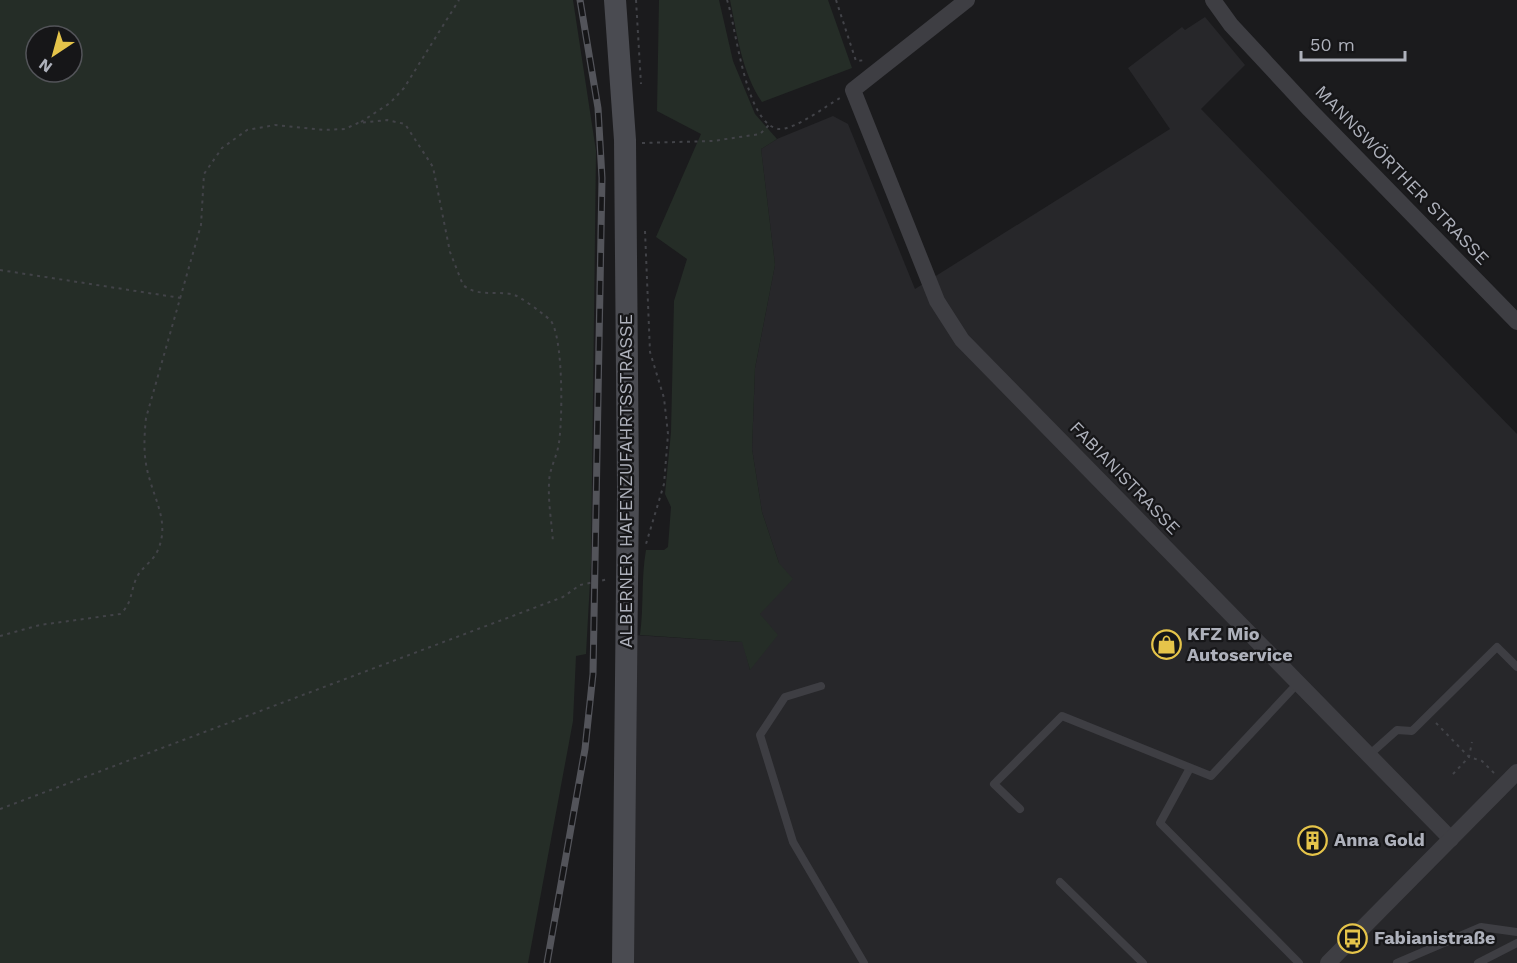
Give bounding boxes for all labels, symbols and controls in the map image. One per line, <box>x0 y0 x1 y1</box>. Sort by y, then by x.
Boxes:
north arrow <box>24 24 84 84</box>
scale bar <box>1301 24 1404 62</box>
text: 50 m <box>1310 34 1355 55</box>
text: N <box>35 55 56 77</box>
street label: MANNSWÖRTHER STRASSE <box>1311 81 1494 269</box>
street label: ALBERNER HAFENZUFAHRTSSTRASSE <box>615 314 636 648</box>
street label: FABIANISTRASSE <box>1066 417 1185 539</box>
place label: KFZ Mio Autoservice <box>1187 623 1293 665</box>
shop icon: KFZ Mio Autoservice <box>1150 628 1182 660</box>
building icon: Anna Gold <box>1297 824 1329 856</box>
place label: Anna Gold <box>1334 829 1425 850</box>
bus stop icon: Fabianistraße <box>1337 922 1369 954</box>
place label: Fabianistraße <box>1374 927 1496 948</box>

